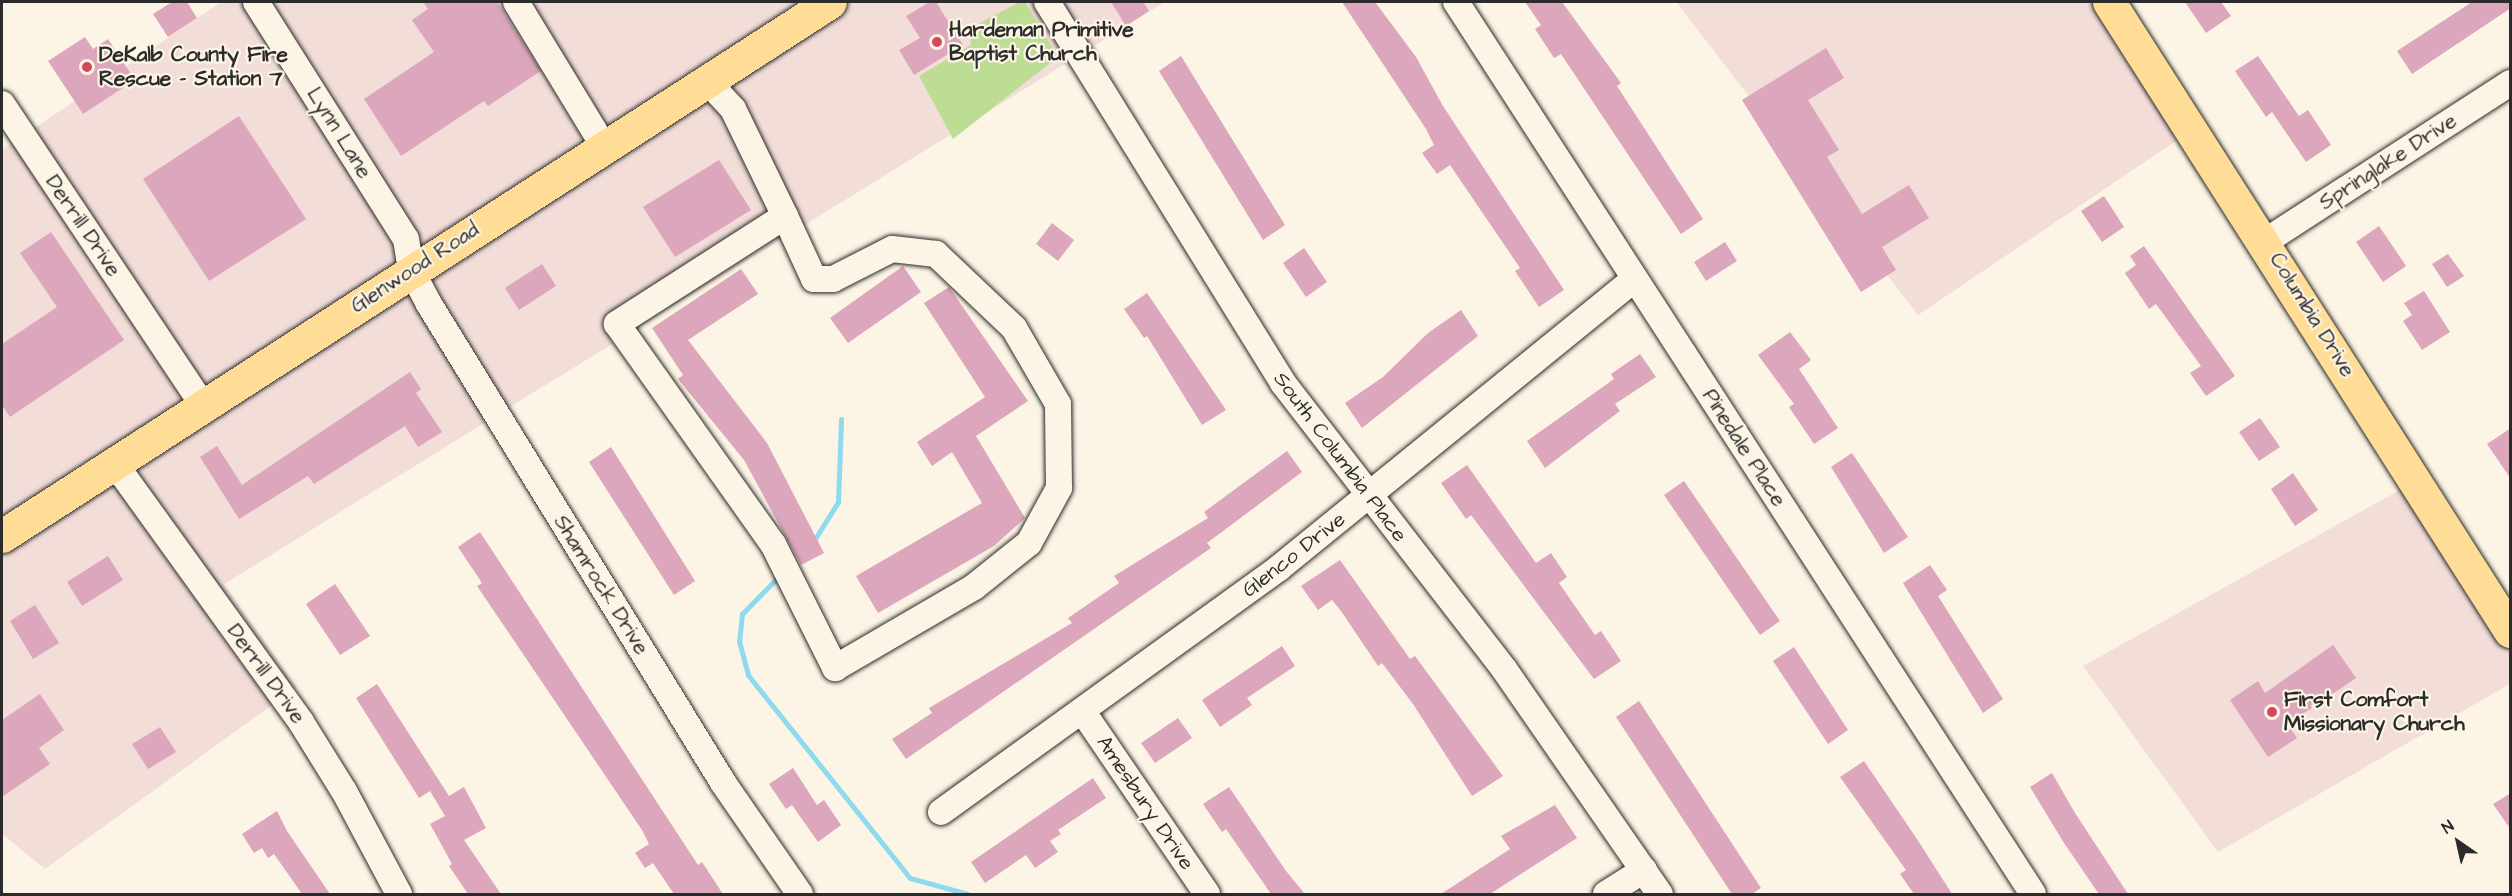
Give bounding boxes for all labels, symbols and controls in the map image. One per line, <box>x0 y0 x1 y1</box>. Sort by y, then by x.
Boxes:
place label: Hardeman Primitive Baptist Church <box>949 17 1134 67</box>
marker: Hardeman Primitive Baptist Church <box>930 35 944 49</box>
place label: DeKalb County Fire Rescue - Station 7 <box>99 42 288 92</box>
marker: DeKalb County Fire Rescue - Station 7 <box>80 60 94 74</box>
street label: Lynn Lane <box>301 83 377 183</box>
street label: Springlake Drive <box>2315 108 2461 216</box>
street label: Derrill Drive <box>40 170 126 282</box>
street label: Glenwood Road <box>346 217 484 319</box>
street label: Columbia Drive <box>2264 248 2360 382</box>
street label: South Columbia Place <box>1268 367 1412 547</box>
street label: Pinedale Place <box>1697 385 1791 511</box>
street label: Glenco Drive <box>1237 507 1351 603</box>
street label: Shamrock Drive <box>548 511 654 659</box>
street label: Derrill Drive <box>221 619 311 729</box>
place label: First Comfort Missionary Church <box>2284 687 2465 737</box>
marker: First Comfort Missionary Church <box>2265 705 2279 719</box>
street label: Amesbury Drive <box>1091 731 1199 875</box>
north arrow <box>2428 812 2488 872</box>
text: N <box>2438 815 2458 839</box>

